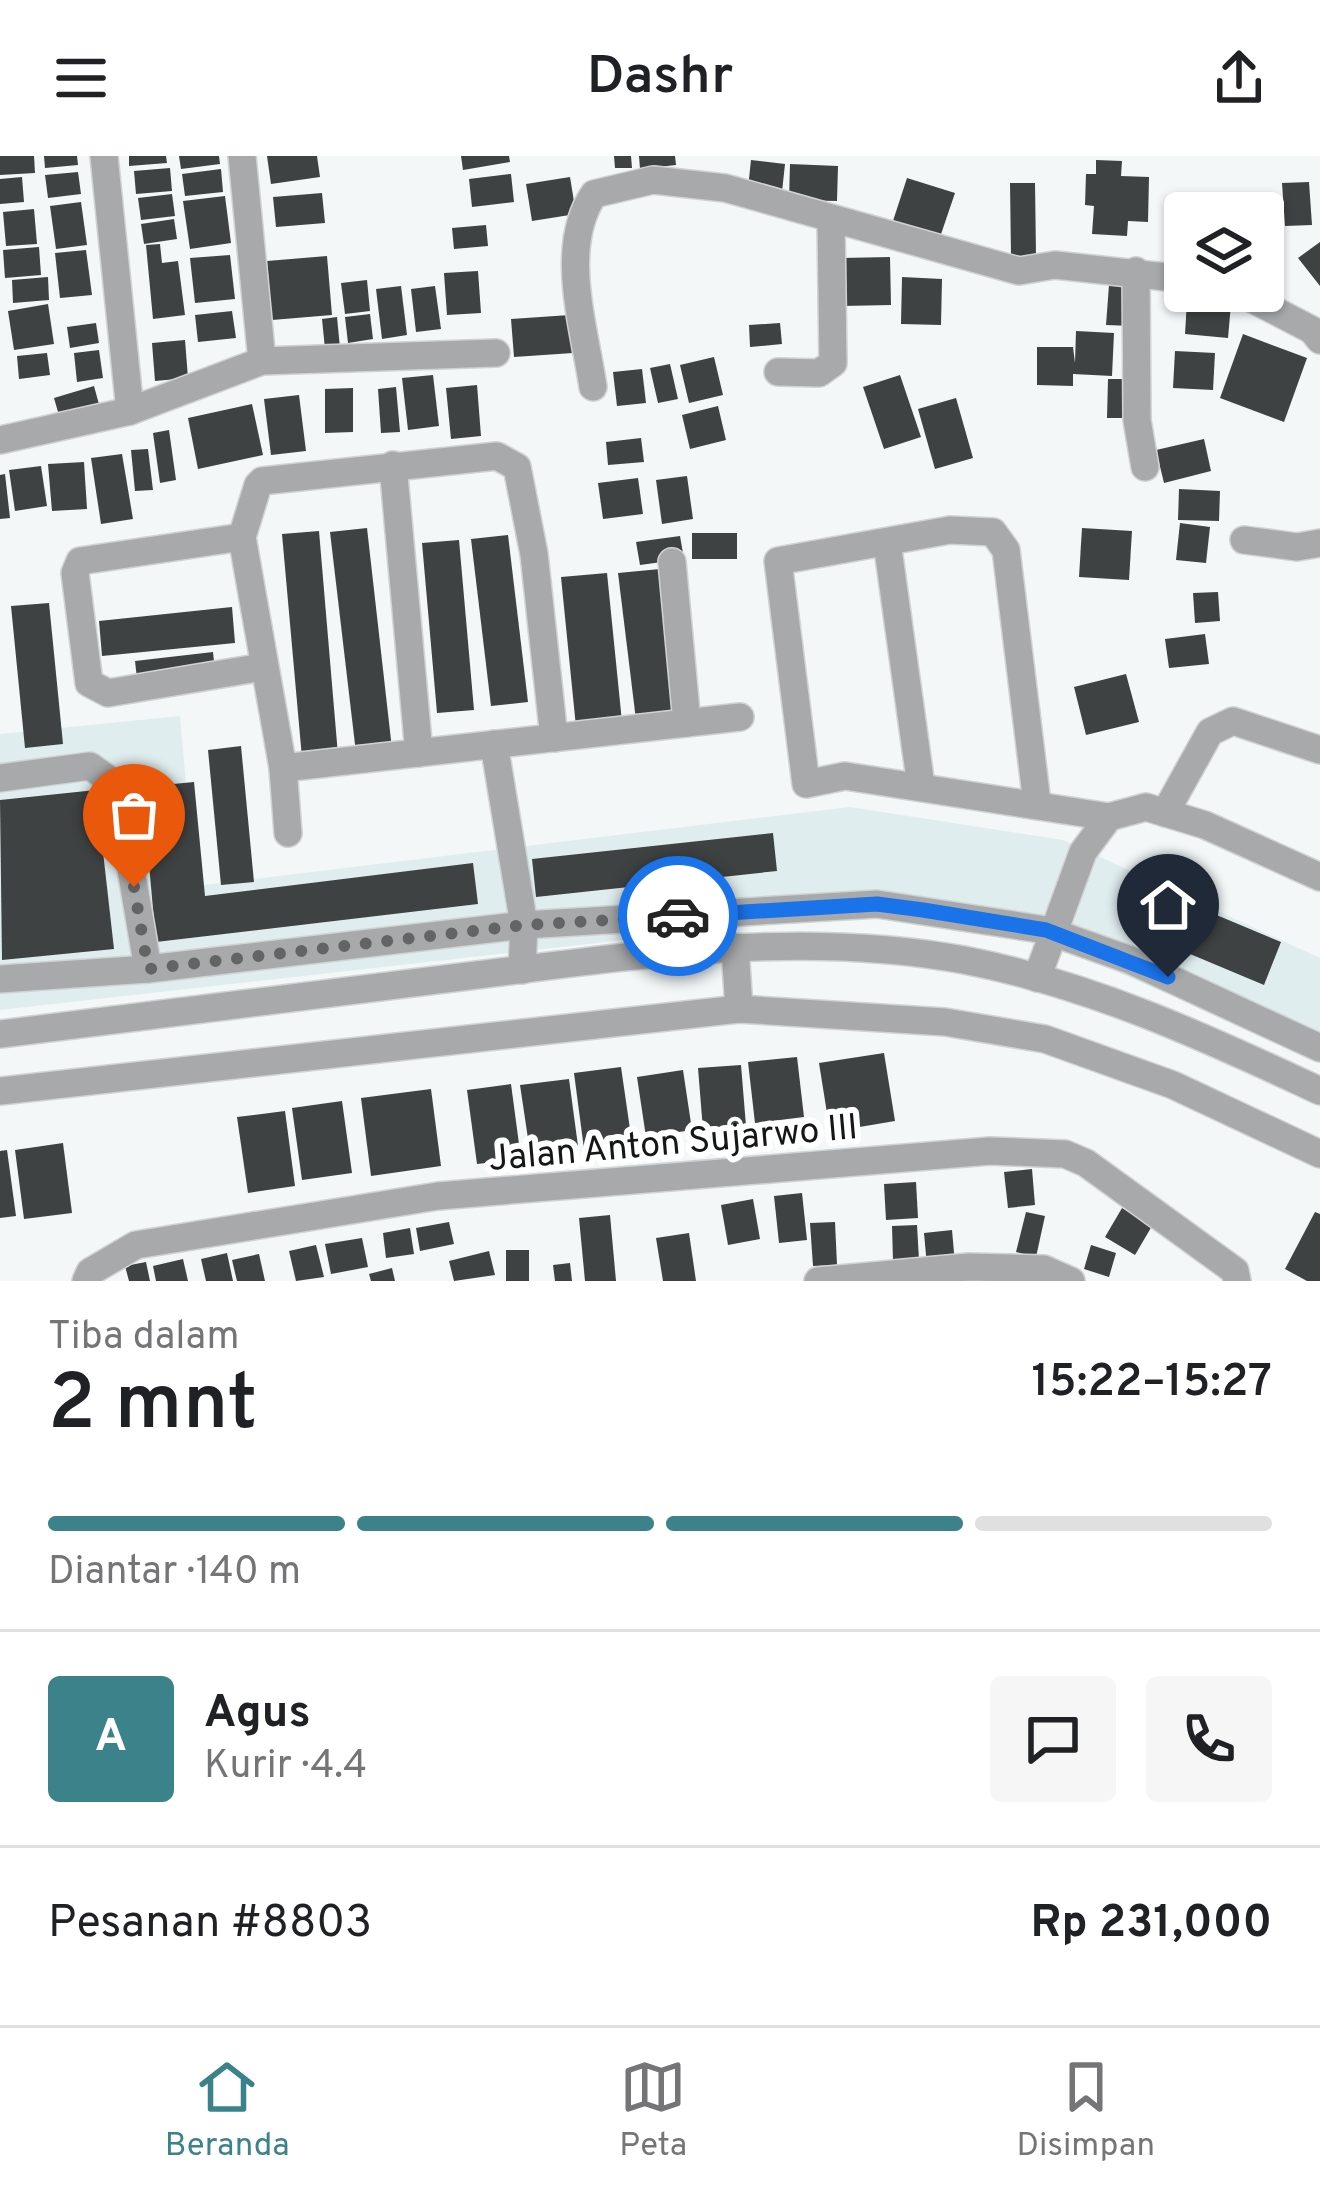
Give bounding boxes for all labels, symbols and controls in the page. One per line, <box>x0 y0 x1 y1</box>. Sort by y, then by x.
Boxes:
text: Dashr <box>587 44 733 113</box>
icon: menu <box>48 45 114 111</box>
icon: share <box>1206 45 1272 111</box>
map controls <box>1164 192 1284 312</box>
button: layers <box>1164 192 1284 312</box>
pin <box>83 764 185 887</box>
icon: bag <box>101 782 167 848</box>
pin <box>1117 854 1219 977</box>
courier <box>618 856 738 976</box>
icon: home <box>1135 872 1201 938</box>
icon: car <box>645 883 711 949</box>
street label: Jalan Anton Sujarwo III <box>487 1106 860 1184</box>
text: Tiba dalam <box>48 1314 240 1363</box>
text: 15:22–15:27 <box>1032 1355 1272 1412</box>
text: 2 mnt <box>48 1358 257 1457</box>
text: Diantar · 140 m <box>48 1549 301 1598</box>
button: chat <box>990 1676 1116 1802</box>
button: phone <box>1146 1676 1272 1802</box>
text: Agus <box>204 1686 311 1743</box>
text: A <box>95 1710 127 1767</box>
text: Kurir · 4.4 <box>204 1743 367 1792</box>
text: Pesanan #8803 <box>48 1896 372 1953</box>
text: Rp 231,000 <box>1031 1896 1272 1953</box>
tab: Beranda <box>165 2054 290 2168</box>
tab: Peta <box>619 2054 687 2168</box>
tab: Disimpan <box>1017 2054 1155 2168</box>

